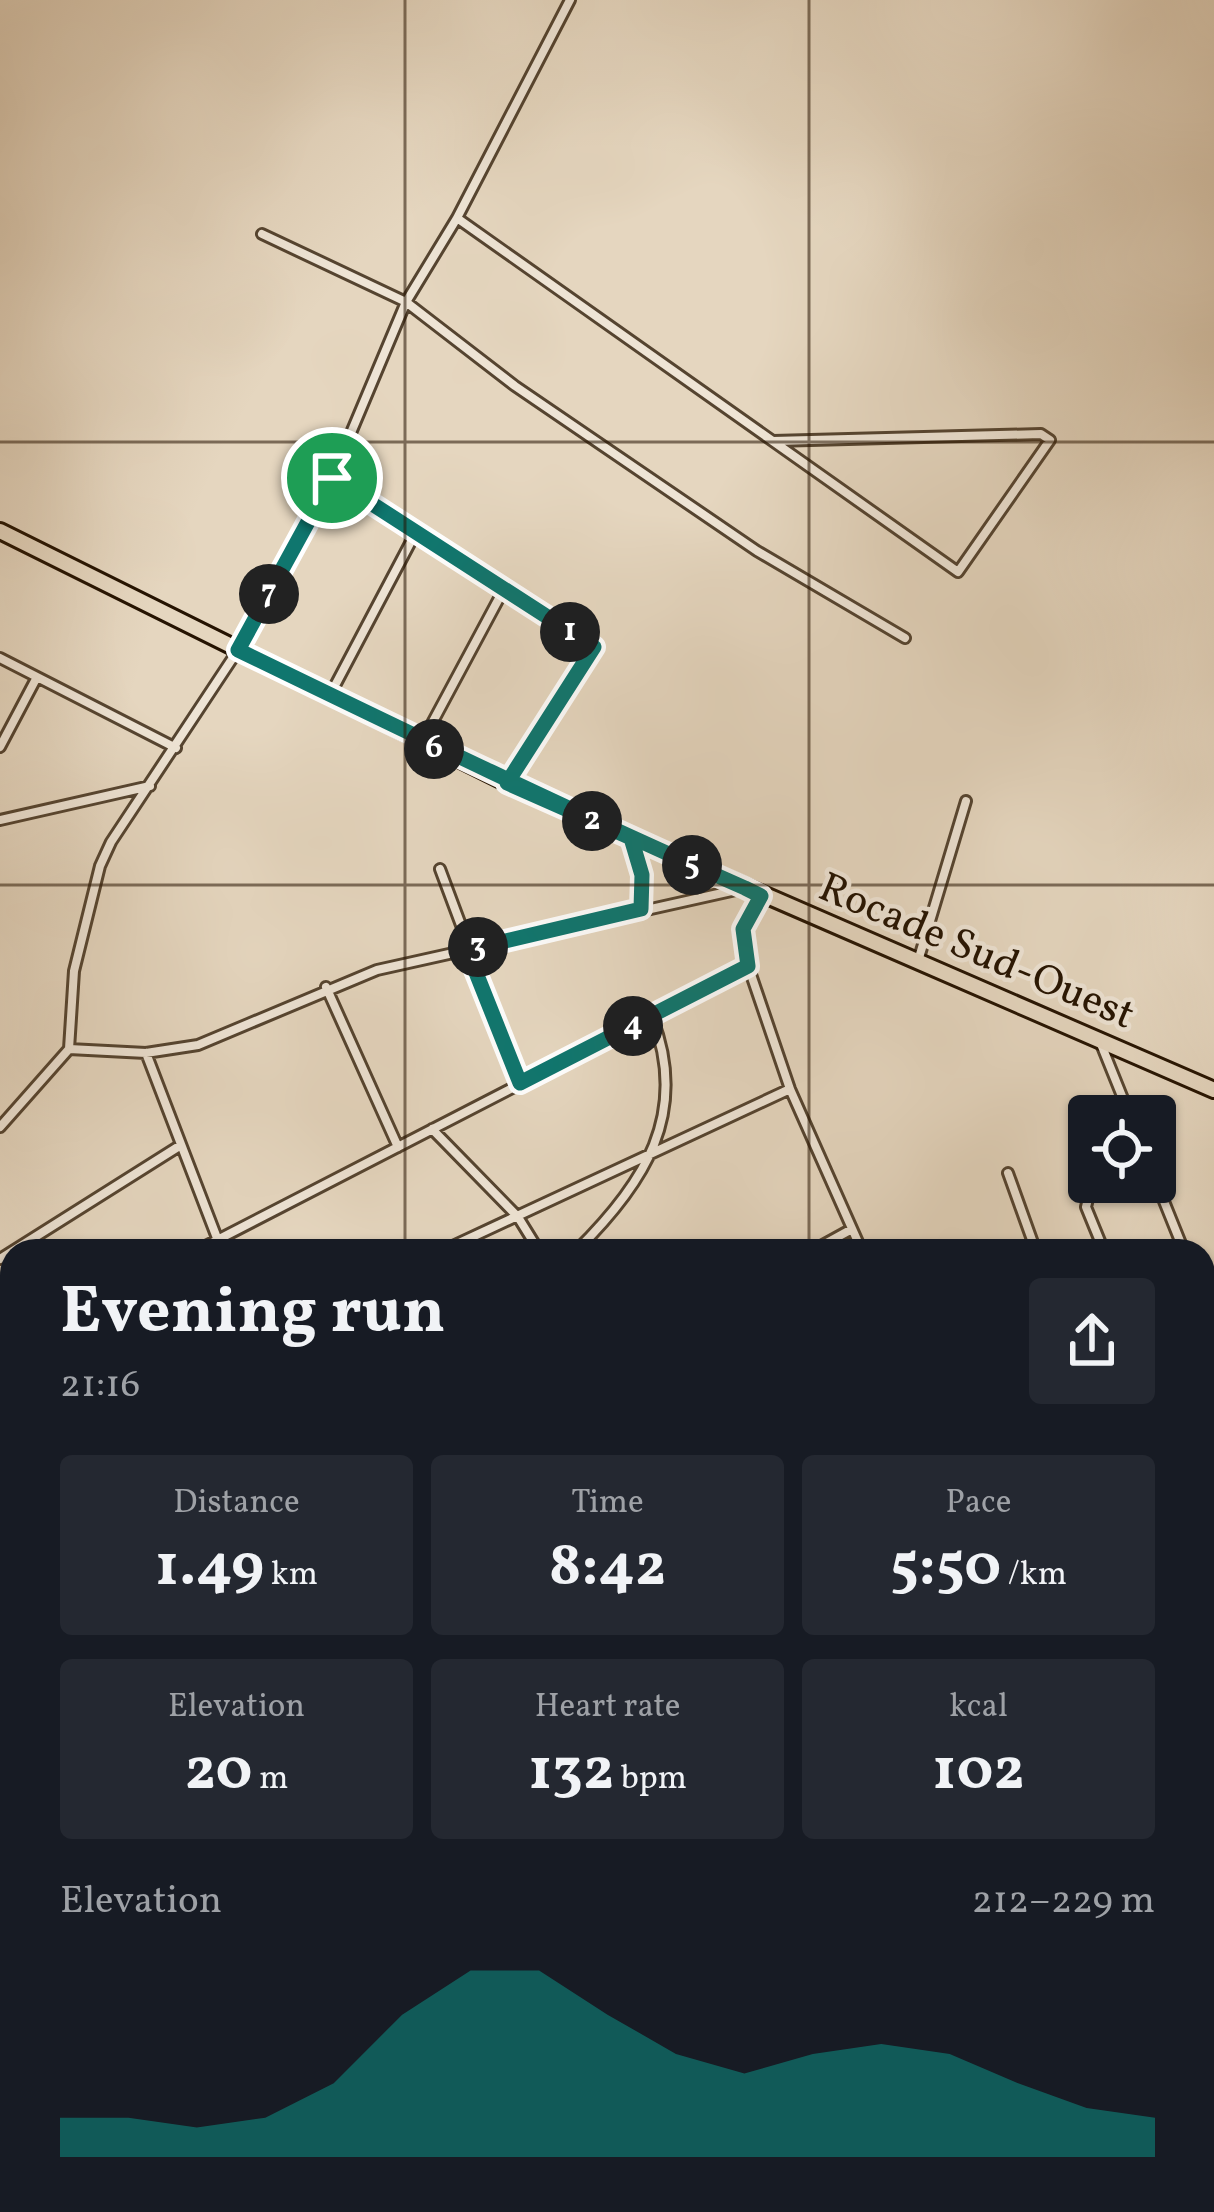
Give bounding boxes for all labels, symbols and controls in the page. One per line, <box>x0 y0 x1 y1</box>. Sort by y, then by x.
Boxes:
pin <box>281 427 383 529</box>
icon: arrive <box>299 445 365 511</box>
pin: 7 <box>239 564 299 624</box>
text: 7 <box>261 571 277 617</box>
pin: 1 <box>540 602 600 662</box>
text: 1 <box>563 609 577 655</box>
pin: 6 <box>404 719 464 779</box>
text: 6 <box>425 726 443 772</box>
pin: 2 <box>562 791 622 851</box>
text: 2 <box>583 798 601 844</box>
pin: 5 <box>662 835 722 895</box>
text: 5 <box>684 842 700 888</box>
street label: Rocade Sud-Ouest <box>809 860 1143 1046</box>
pin: 3 <box>448 917 508 977</box>
text: 3 <box>470 924 486 970</box>
pin: 4 <box>603 996 663 1056</box>
text: 4 <box>623 1003 643 1049</box>
map controls <box>1068 1095 1176 1203</box>
button: locate <box>1068 1095 1176 1203</box>
text: Evening run <box>60 1268 446 1360</box>
button: share <box>1029 1278 1155 1404</box>
text: 21:16 <box>60 1359 140 1413</box>
text: Distance <box>173 1481 300 1527</box>
text: Time <box>571 1481 644 1527</box>
text: Pace <box>946 1481 1012 1527</box>
text: 1.49 <box>155 1527 264 1610</box>
text: 8:42 <box>549 1527 666 1610</box>
text: 5:50 <box>890 1527 1001 1610</box>
text: km <box>264 1553 318 1599</box>
text: /km <box>1001 1553 1067 1599</box>
text: Elevation <box>168 1685 305 1731</box>
text: Heart rate <box>535 1685 680 1731</box>
text: kcal <box>949 1685 1008 1731</box>
text: 20 <box>185 1731 253 1814</box>
text: 132 <box>528 1731 614 1814</box>
text: 102 <box>932 1731 1025 1814</box>
text: m <box>253 1757 288 1803</box>
text: bpm <box>614 1757 687 1803</box>
text: Elevation <box>60 1875 222 1929</box>
text: 212–229 m <box>972 1875 1155 1929</box>

